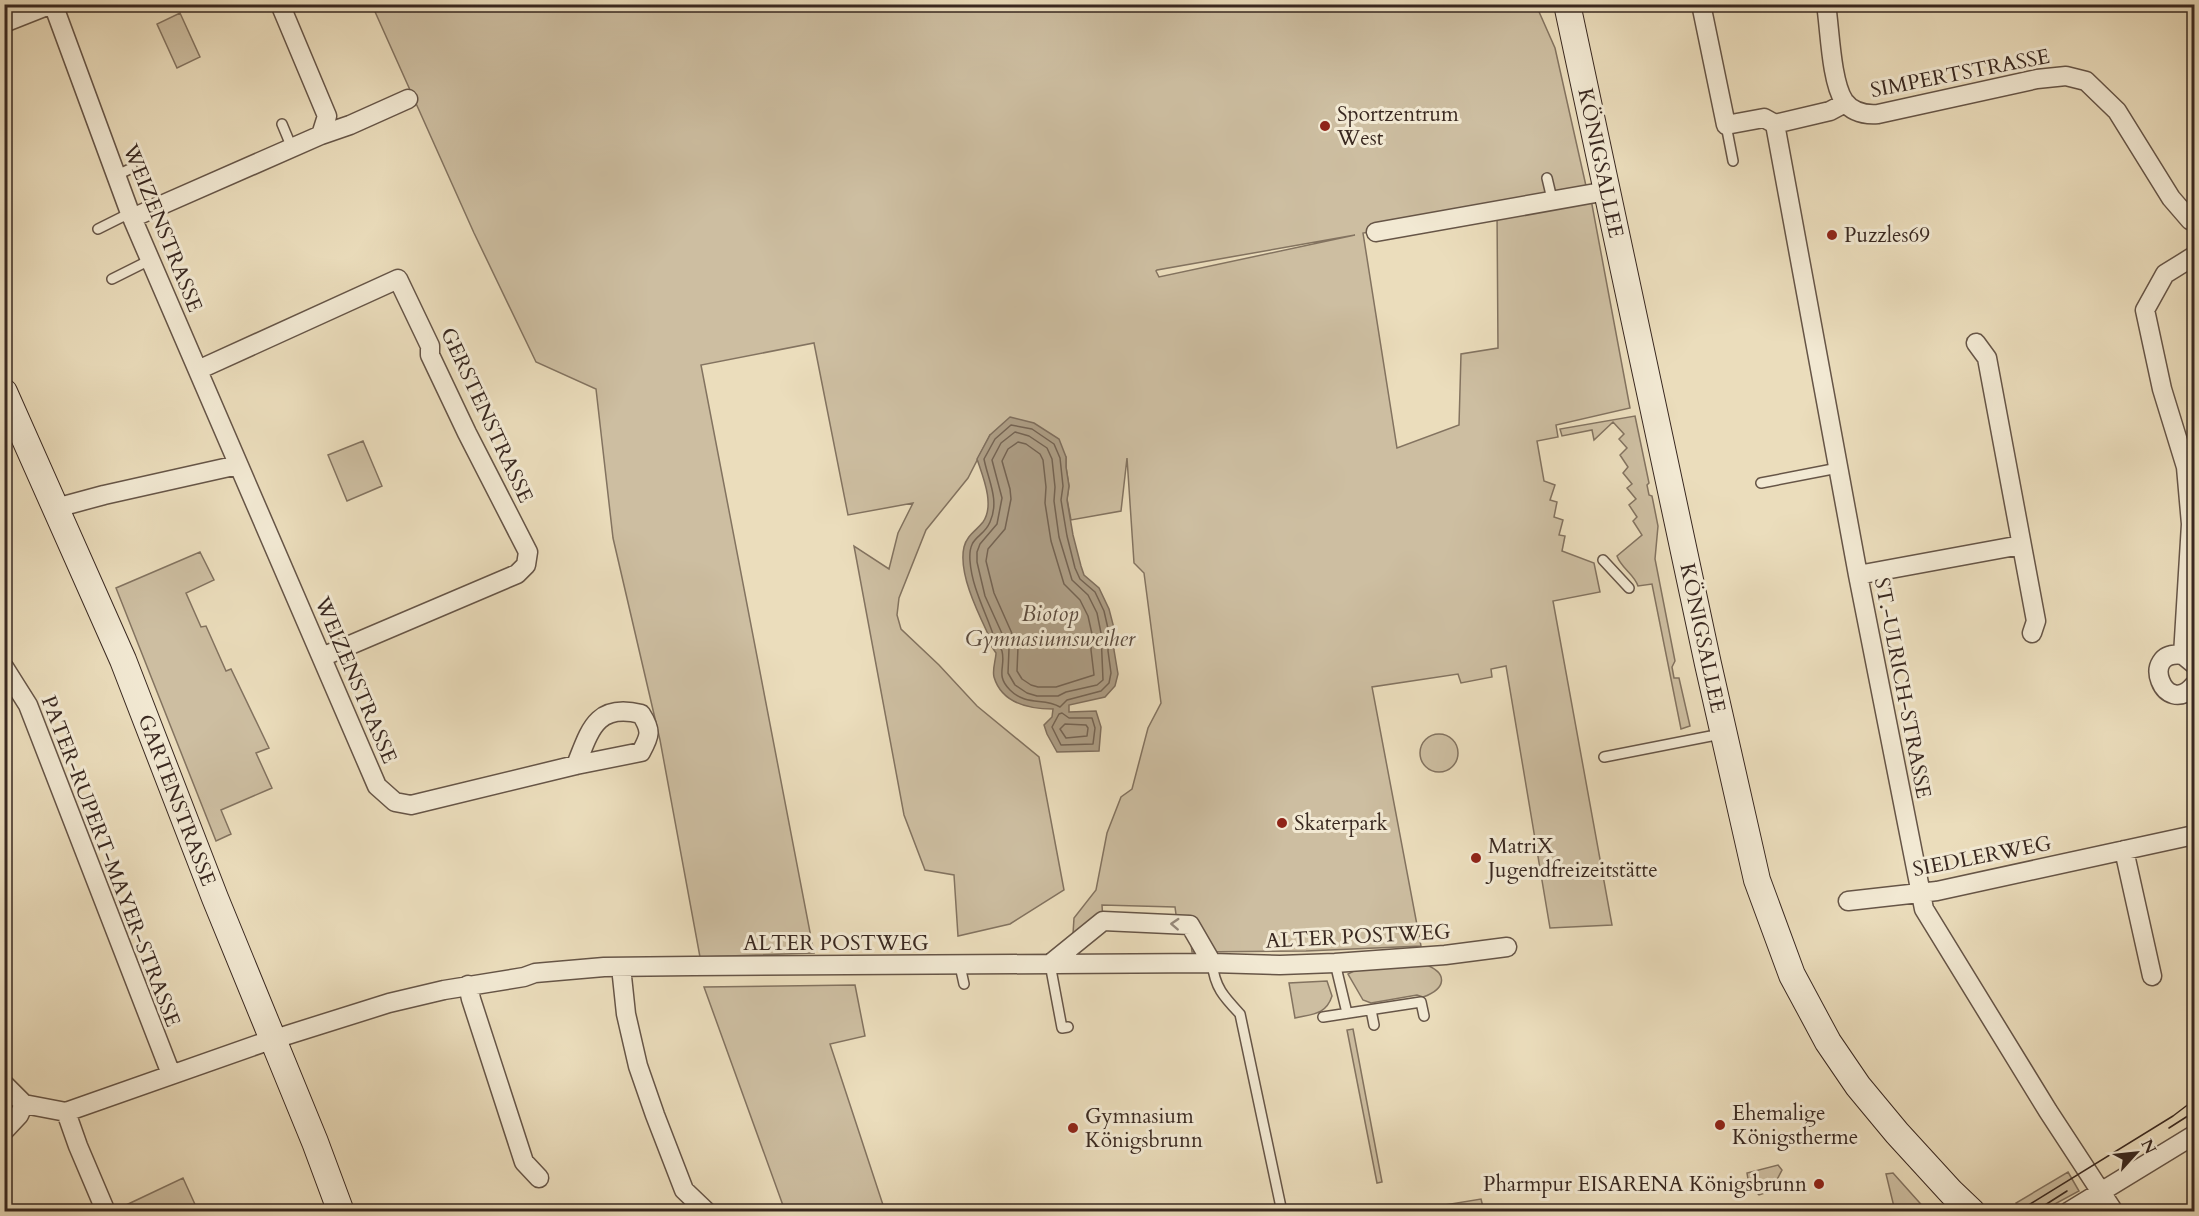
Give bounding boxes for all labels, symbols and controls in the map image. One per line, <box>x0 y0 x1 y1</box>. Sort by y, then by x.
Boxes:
street label: SIMPERTSTRASSE <box>1868 42 2052 105</box>
street label: KÖNIGSALLEE <box>1570 86 1631 241</box>
place label: Sportzentrum West <box>1336 100 1459 153</box>
marker: Sportzentrum West <box>1318 119 1332 133</box>
street label: WEIZENSTRASSE <box>115 139 209 316</box>
place label: Puzzles69 <box>1844 221 1930 250</box>
marker: Puzzles69 <box>1825 228 1839 242</box>
street label: GERSTENSTRASSE <box>433 323 540 508</box>
street label: KÖNIGSALLEE <box>1672 561 1733 716</box>
street label: ST.-ULRICH-STRASSE <box>1867 575 1938 801</box>
street label: WEIZENSTRASSE <box>307 591 404 768</box>
water label: Biotop Gymnasiumsweiher <box>965 599 1136 654</box>
street label: PATER-RUPERT-MAYER-STRASSE <box>34 691 187 1031</box>
street label: GARTENSTRASSE <box>130 710 223 890</box>
place label: Skaterpark <box>1294 809 1389 838</box>
marker: Skaterpark <box>1275 816 1289 830</box>
street label: SIEDLERWEG <box>1910 829 2054 884</box>
place label: MatriX Jugendfreizeitstätte <box>1485 832 1658 885</box>
marker: MatriX Jugendfreizeitstätte <box>1469 851 1483 865</box>
street label: ALTER POSTWEG <box>1265 917 1452 956</box>
one-way arrow <box>1171 918 1180 931</box>
street label: ALTER POSTWEG <box>743 929 929 958</box>
place label: Ehemalige Königstherme <box>1732 1099 1858 1152</box>
place label: Gymnasium Königsbrunn <box>1085 1102 1203 1155</box>
marker: Ehemalige Königstherme <box>1713 1118 1727 1132</box>
marker: Gymnasium Königsbrunn <box>1066 1121 1080 1135</box>
north arrow <box>2106 1123 2166 1183</box>
text: N <box>2136 1135 2161 1158</box>
place label: Pharmpur EISARENA Königsbrunn <box>1483 1170 1807 1199</box>
marker: Pharmpur EISARENA Königsbrunn <box>1812 1177 1826 1191</box>

